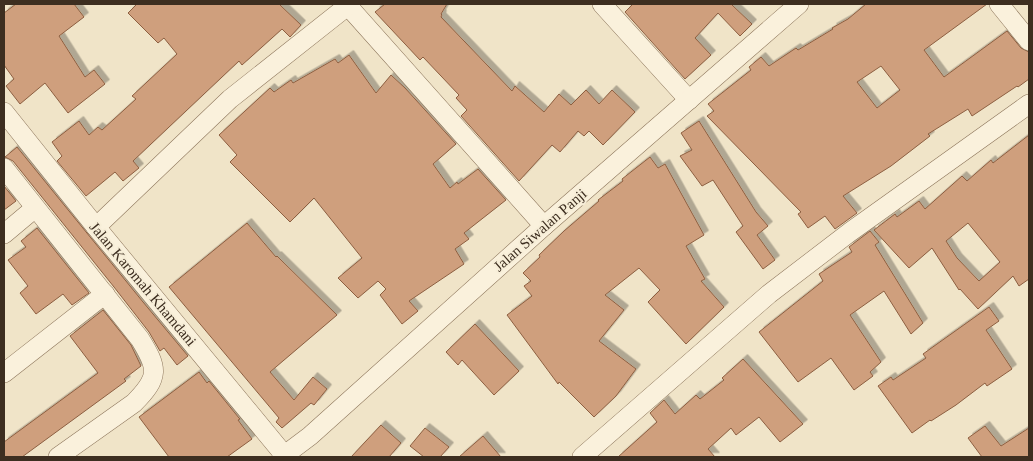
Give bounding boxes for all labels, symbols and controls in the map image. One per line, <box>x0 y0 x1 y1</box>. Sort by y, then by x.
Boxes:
street label: Jalan Siwalan Panji <box>490 185 590 275</box>
street label: Jalan Karomah Khamdani <box>87 219 199 349</box>

